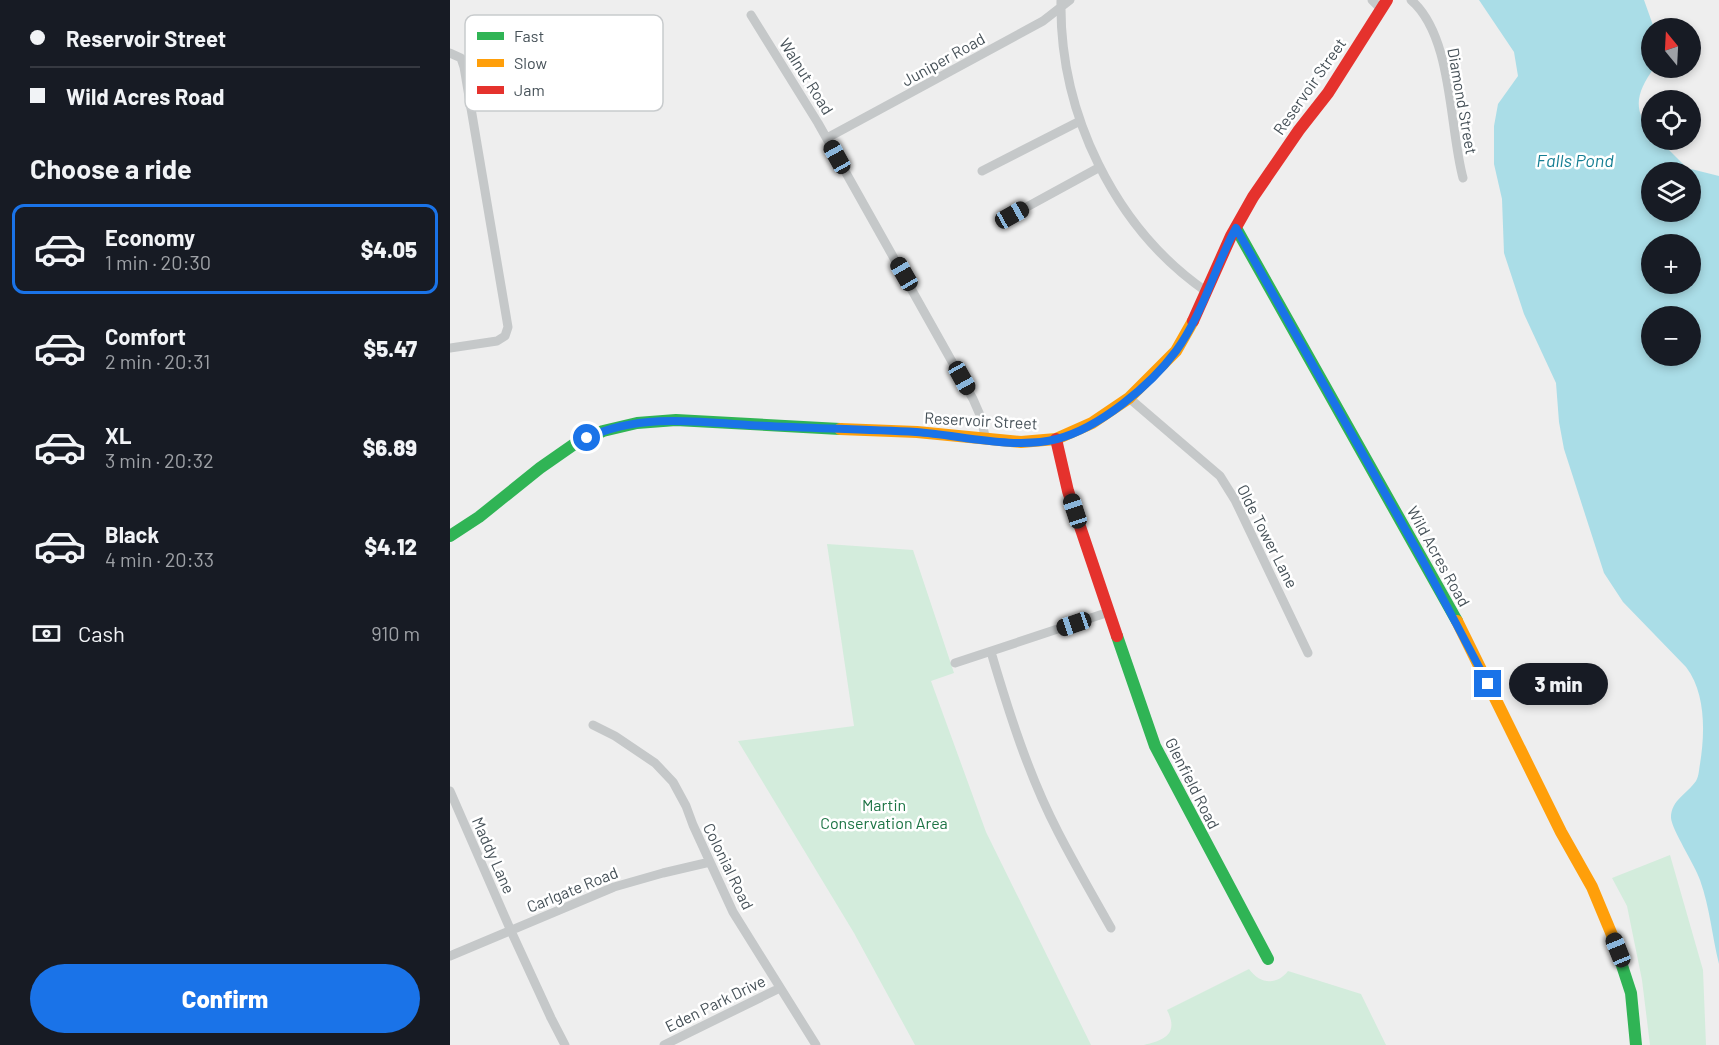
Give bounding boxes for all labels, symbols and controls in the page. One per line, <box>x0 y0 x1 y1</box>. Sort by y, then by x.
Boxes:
legend <box>465 15 663 111</box>
north arrow <box>1641 18 1701 78</box>
map controls <box>1641 18 1701 366</box>
text: Reservoir Street <box>66 25 226 51</box>
text: Fast <box>514 26 544 45</box>
street label: Juniper Road <box>898 28 988 90</box>
street label: Walnut Road <box>776 34 838 118</box>
street label: Reservoir Street <box>1269 34 1349 138</box>
street label: Diamond Street <box>1444 46 1482 156</box>
text: Slow <box>514 53 547 72</box>
text: Jam <box>514 80 545 99</box>
text: Wild Acres Road <box>66 83 224 109</box>
button: locate <box>1641 90 1701 150</box>
car <box>820 137 854 177</box>
water label: Falls Pond <box>1536 149 1614 171</box>
text: Choose a ride <box>30 152 192 184</box>
button: layers <box>1641 162 1701 222</box>
car <box>992 198 1032 232</box>
icon: car <box>33 222 87 276</box>
text: Economy <box>105 224 195 250</box>
button: + <box>1641 234 1701 294</box>
text: $4.05 <box>361 236 417 262</box>
text: 1 min · 20:30 <box>105 250 211 274</box>
car <box>887 254 921 294</box>
button: − <box>1641 306 1701 366</box>
icon: car <box>33 321 87 375</box>
text: Comfort <box>105 323 186 349</box>
text: $5.47 <box>364 335 417 361</box>
text: 2 min · 20:31 <box>105 349 210 373</box>
car <box>945 358 979 398</box>
street label: Reservoir Street <box>924 408 1038 432</box>
icon: car <box>33 420 87 474</box>
text: XL <box>105 422 131 448</box>
route start <box>573 424 600 451</box>
text: $6.89 <box>363 434 417 460</box>
text: 3 min · 20:32 <box>105 448 214 472</box>
street label: Olde Tower Lane <box>1234 481 1302 591</box>
car <box>1061 491 1089 531</box>
street label: Wild Acres Road <box>1404 502 1474 610</box>
icon: car <box>33 519 87 573</box>
text: Black <box>105 521 159 547</box>
text: $4.12 <box>364 533 417 559</box>
text: 4 min · 20:33 <box>105 547 214 571</box>
car <box>1054 610 1094 638</box>
icon: cash <box>30 617 63 650</box>
text: Cash <box>78 620 125 646</box>
text: 910 m <box>371 621 420 645</box>
callout: 3 min <box>1509 663 1608 705</box>
route end <box>1474 670 1501 697</box>
text: 3 min <box>1535 672 1582 696</box>
street label: Glenfield Road <box>1162 734 1224 832</box>
park label: Martin Conservation Area <box>820 795 948 832</box>
street label: Maddy Lane <box>469 814 519 896</box>
street label: Colonial Road <box>700 820 758 912</box>
street label: Carlgate Road <box>524 862 620 916</box>
car <box>1603 930 1633 970</box>
button: Confirm <box>30 964 420 1033</box>
street label: Eden Park Drive <box>662 971 768 1035</box>

